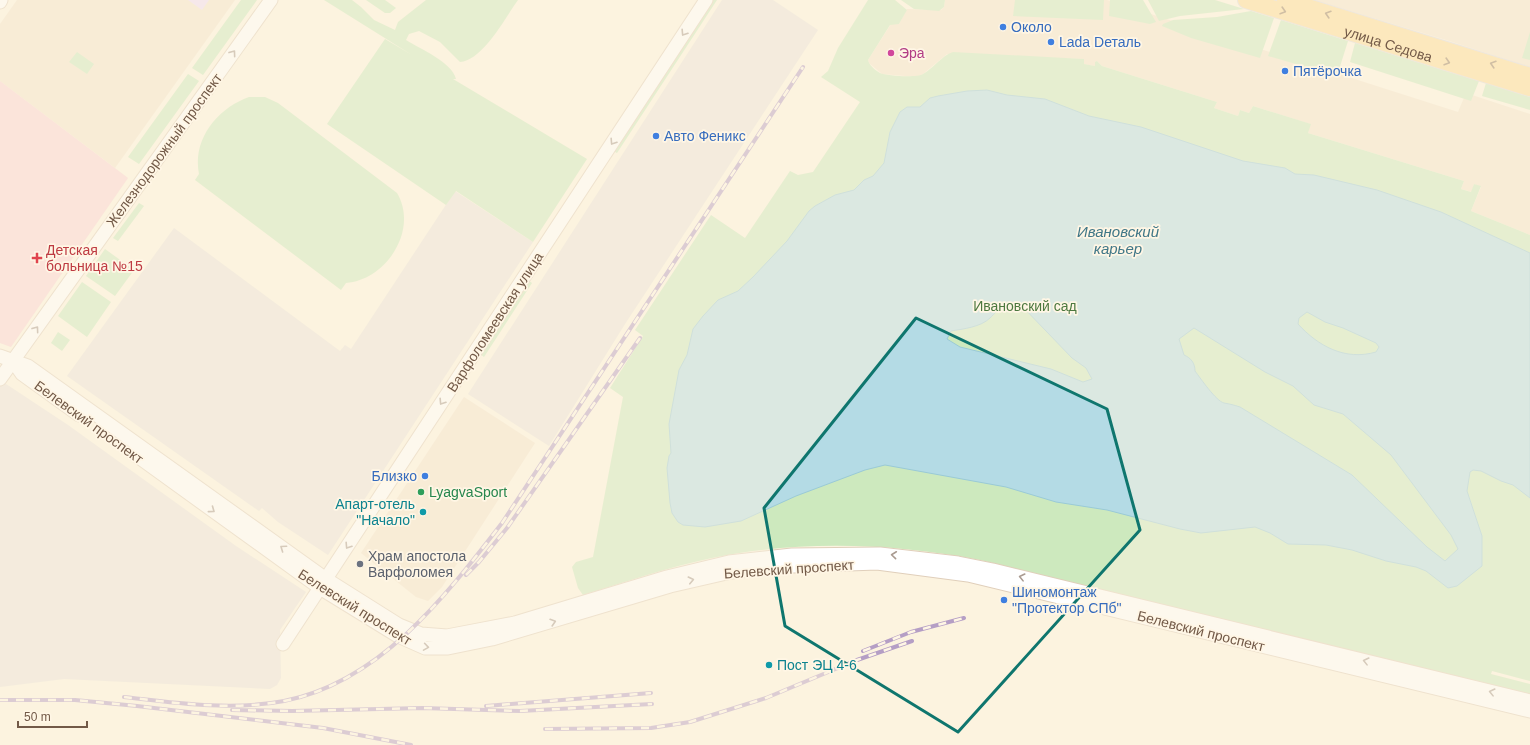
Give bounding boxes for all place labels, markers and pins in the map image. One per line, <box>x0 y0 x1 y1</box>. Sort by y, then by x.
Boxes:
place label: Около <box>1011 19 1052 35</box>
marker: Около <box>998 22 1008 32</box>
place label: Lada Dеталь <box>1059 34 1141 50</box>
marker: Lada Dеталь <box>1046 37 1056 47</box>
place label: Эра <box>899 45 925 61</box>
marker: Эра <box>886 48 896 58</box>
place label: Пятёрочка <box>1293 63 1362 79</box>
marker: Пятёрочка <box>1280 66 1290 76</box>
place label: Авто Феникс <box>664 128 746 144</box>
marker: Авто Феникс <box>651 131 661 141</box>
place label: Детская больница №15 <box>46 242 143 274</box>
marker: Детская больница №15 <box>31 252 43 264</box>
place label: Близко <box>371 468 417 484</box>
marker: Близко <box>420 471 430 481</box>
place label: LyagvaSport <box>429 484 507 500</box>
marker: LyagvaSport <box>416 487 426 497</box>
place label: Апарт-отель "Начало" <box>335 496 415 528</box>
marker: Апарт-отель "Начало" <box>418 507 428 517</box>
place label: Храм апостола Варфоломея <box>368 548 466 580</box>
marker: Храм апостола Варфоломея <box>355 559 365 569</box>
place label: Шиномонтаж "Протектор СПб" <box>1012 584 1122 616</box>
marker: Шиномонтаж "Протектор СПб" <box>999 595 1009 605</box>
place label: Пост ЭЦ 4-6 <box>777 657 857 673</box>
marker: Пост ЭЦ 4-6 <box>764 660 774 670</box>

